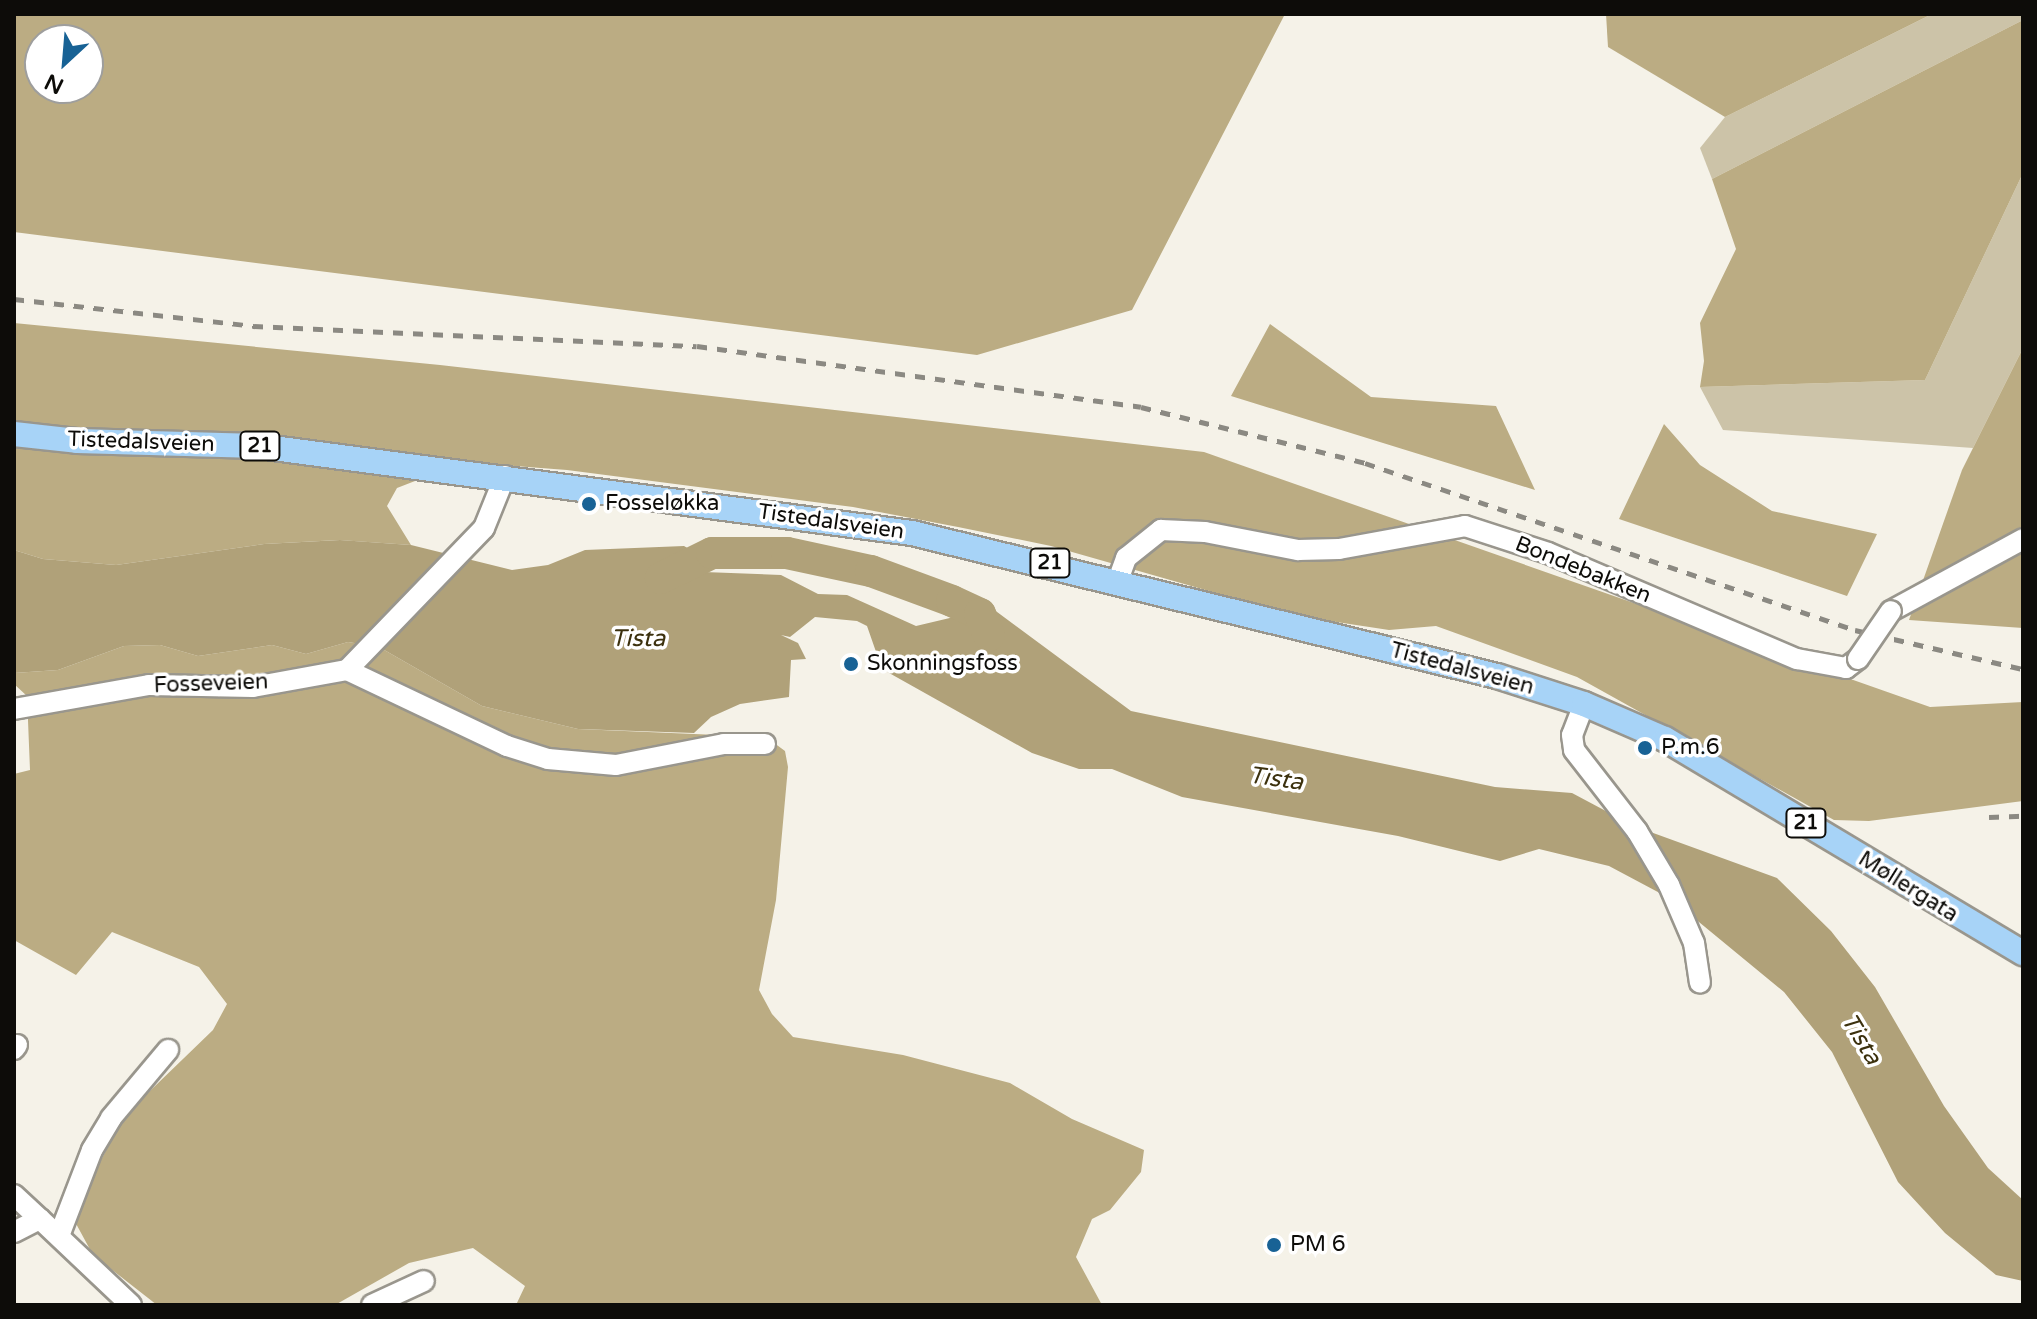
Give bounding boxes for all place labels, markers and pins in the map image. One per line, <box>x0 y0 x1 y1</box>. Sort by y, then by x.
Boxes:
place label: Fosseløkka <box>605 491 719 517</box>
marker: Fosseløkka <box>580 495 598 513</box>
place label: Skonningsfoss <box>867 651 1018 677</box>
marker: Skonningsfoss <box>842 655 860 673</box>
place label: P.m.6 <box>1661 735 1720 761</box>
marker: P.m.6 <box>1636 739 1654 757</box>
place label: PM 6 <box>1290 1232 1346 1258</box>
marker: PM 6 <box>1265 1236 1283 1254</box>

